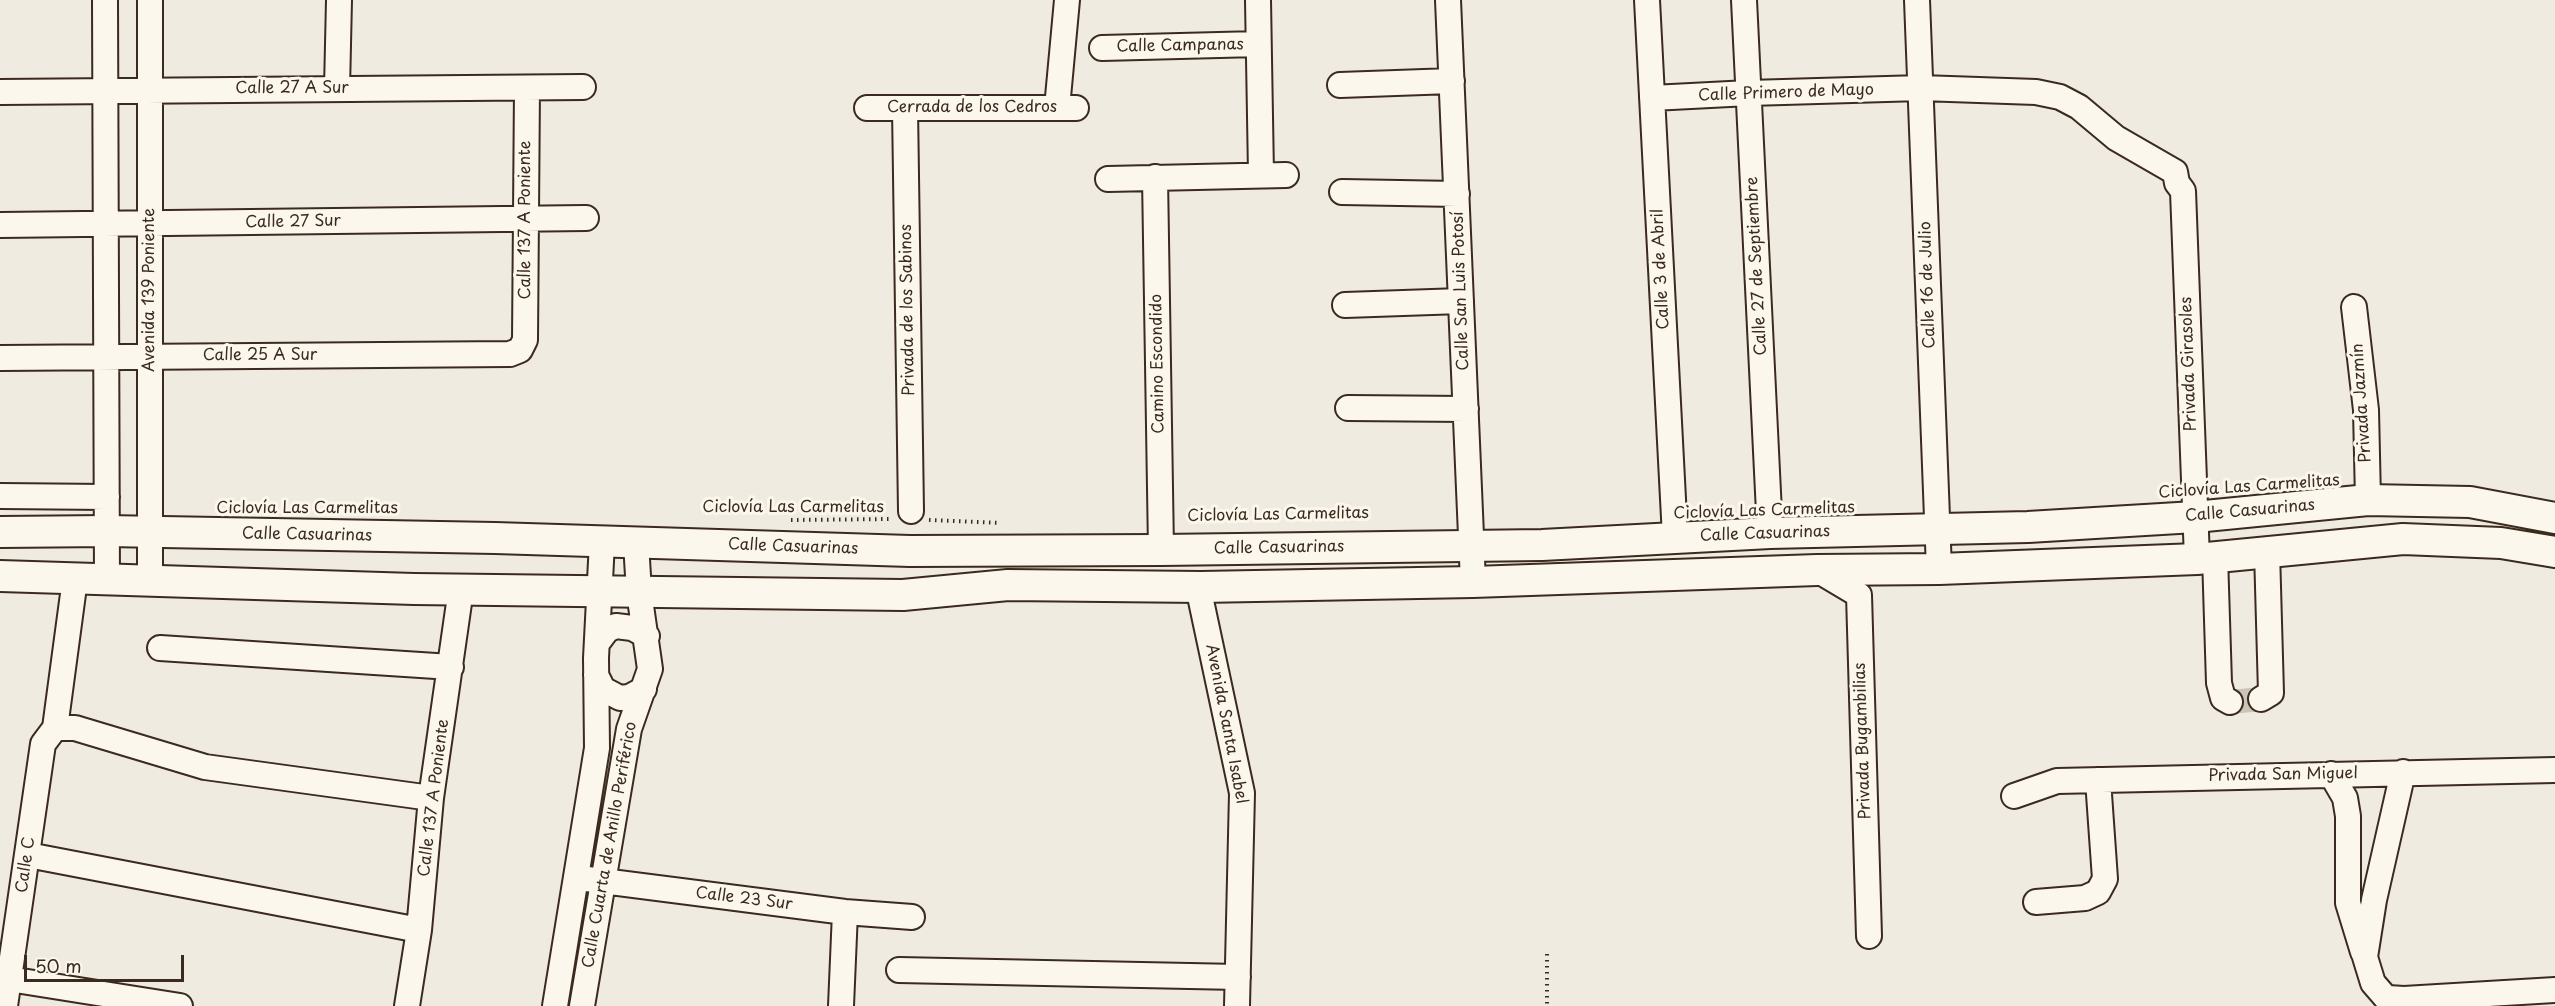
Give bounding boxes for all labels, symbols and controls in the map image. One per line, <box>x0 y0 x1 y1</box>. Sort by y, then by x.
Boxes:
street label: Calle Campanas <box>1116 35 1244 57</box>
street label: Calle 27 A Sur <box>235 79 349 99</box>
street label: Calle Primero de Mayo <box>1698 80 1874 106</box>
street label: Cerrada de los Cedros <box>887 98 1057 118</box>
street label: Calle 137 A Poniente <box>516 141 536 299</box>
street label: Calle 27 de Septiembre <box>1743 176 1771 356</box>
street label: Avenida 139 Poniente <box>140 208 160 372</box>
street label: Calle 3 de Abril <box>1648 208 1674 330</box>
street label: Calle San Luis Potosí <box>1449 211 1473 371</box>
street label: Calle 27 Sur <box>245 212 341 232</box>
street label: Calle 16 de Julio <box>1916 221 1940 349</box>
street label: Privada de los Sabinos <box>897 224 919 396</box>
street label: Camino Escondido <box>1147 294 1169 434</box>
street label: Privada Girasoles <box>2177 296 2201 432</box>
street label: Privada Jazmín <box>2348 343 2376 463</box>
street label: Calle 25 A Sur <box>203 346 317 366</box>
street label: Ciclovía Las Carmelitas <box>2158 471 2340 503</box>
street label: Calle Casuarinas <box>2184 496 2316 526</box>
street label: Ciclovía Las Carmelitas <box>702 498 884 518</box>
street label: Ciclovía Las Carmelitas <box>1673 498 1855 524</box>
street label: Ciclovía Las Carmelitas <box>216 499 398 519</box>
street label: Ciclovía Las Carmelitas <box>1187 504 1369 526</box>
street label: Calle Casuarinas <box>1699 522 1831 546</box>
street label: Calle Casuarinas <box>242 524 372 546</box>
street label: Calle Casuarinas <box>727 535 859 559</box>
street label: Calle Casuarinas <box>1214 537 1344 559</box>
street label: Avenida Santa Isabel <box>1201 643 1251 805</box>
street label: Privada Bugambilias <box>1851 662 1875 820</box>
street label: Calle 137 A Poniente <box>415 718 453 878</box>
street label: Calle Cuarta de Anillo Periférico <box>579 720 641 970</box>
street label: Privada San Miguel <box>2208 764 2358 786</box>
street label: Calle C <box>13 836 39 894</box>
street label: Calle 23 Sur <box>694 884 794 914</box>
scale bar <box>27 943 188 981</box>
text: 50 m <box>35 952 82 979</box>

